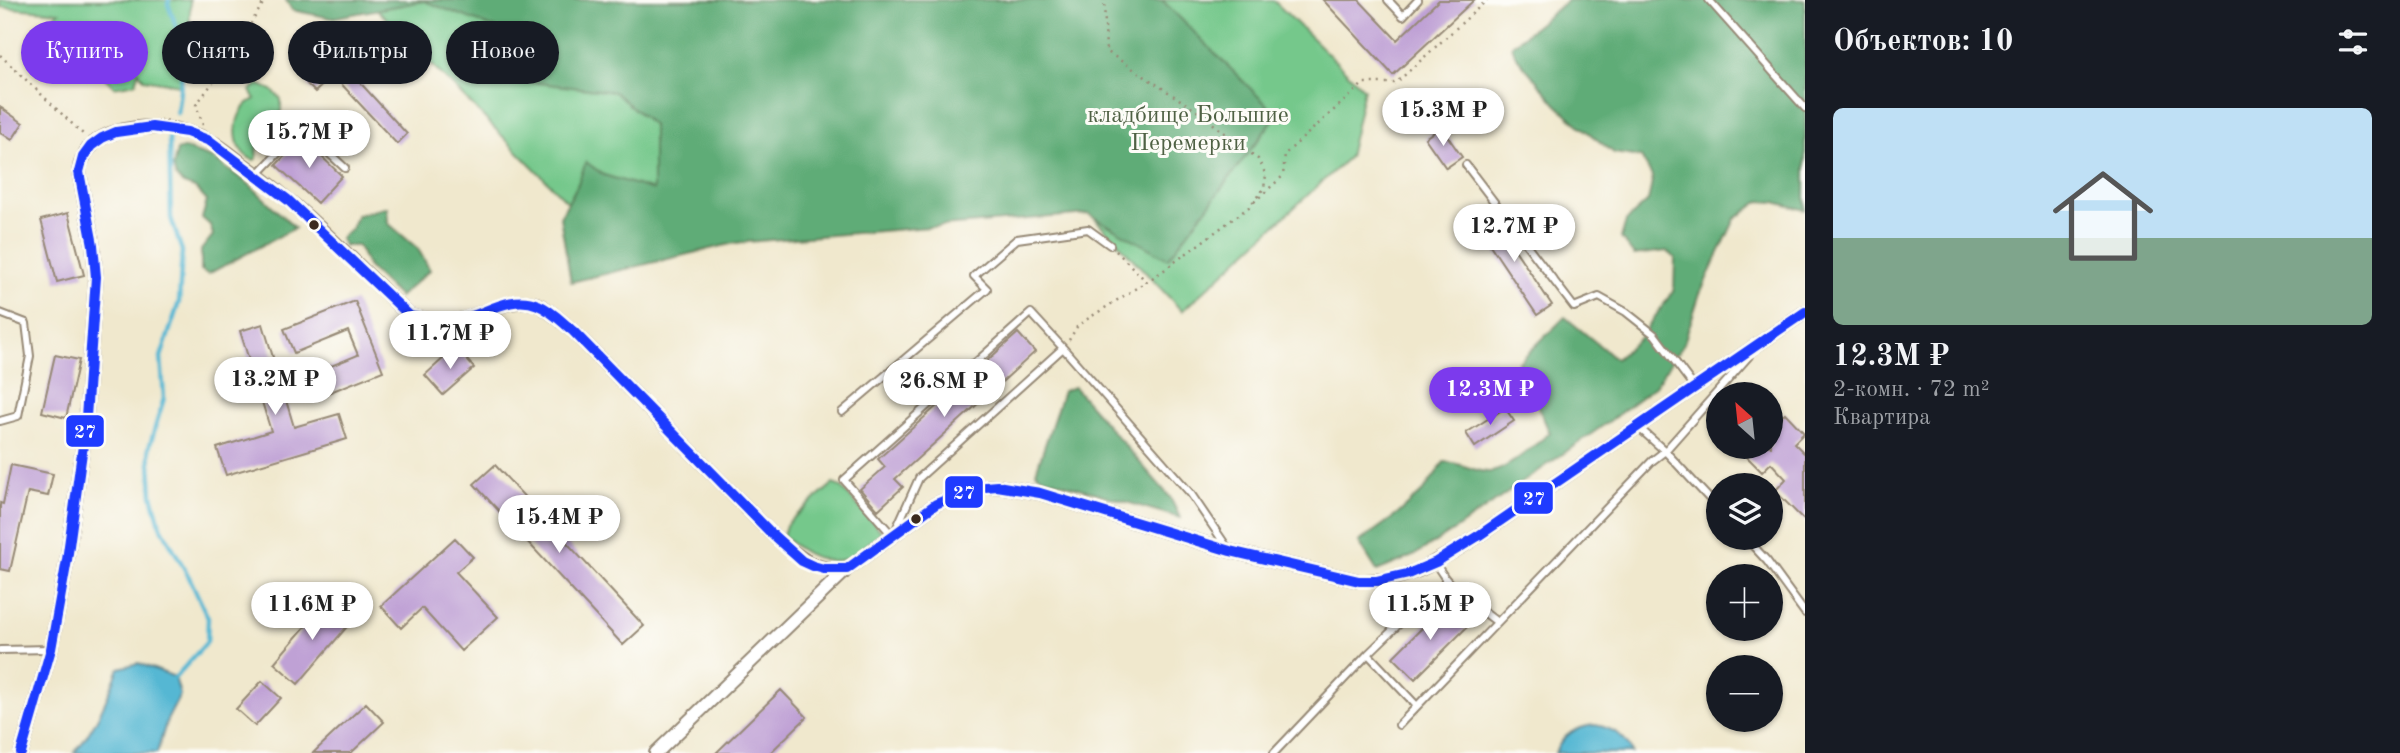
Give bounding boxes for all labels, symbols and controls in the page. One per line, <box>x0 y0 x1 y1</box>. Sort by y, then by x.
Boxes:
chip: Купить <box>21 21 148 84</box>
chip: Снять <box>162 21 274 84</box>
chip: Фильтры <box>288 21 432 84</box>
chip: Новое <box>446 21 559 84</box>
icon: filters <box>2334 23 2372 61</box>
text: Объектов: 10 <box>1833 27 2013 57</box>
pin: 15.3M ₽ <box>1378 88 1508 148</box>
text: 15.3M ₽ <box>1398 99 1488 122</box>
park label: кладбище Большие Перемерки <box>1087 104 1289 156</box>
pin: 15.7M ₽ <box>244 110 374 170</box>
text: 15.7M ₽ <box>264 121 354 144</box>
icon: home <box>2040 153 2166 279</box>
pin: 12.7M ₽ <box>1449 204 1579 264</box>
text: 12.7M ₽ <box>1469 215 1559 238</box>
unlabelled marker <box>307 218 321 232</box>
pin: 11.7M ₽ <box>385 312 515 371</box>
text: 11.7M ₽ <box>405 322 495 345</box>
text: 12.3M ₽ <box>1833 342 1950 372</box>
pin: 13.2M ₽ <box>210 358 340 417</box>
pin: 26.8M ₽ <box>879 360 1009 419</box>
text: 13.2M ₽ <box>230 368 320 391</box>
pin: 12.3M ₽ <box>1425 368 1555 427</box>
text: 26.8M ₽ <box>899 370 989 393</box>
text: 12.3M ₽ <box>1445 378 1535 401</box>
text: 2-комн. · 72 m² <box>1833 378 1990 401</box>
north arrow <box>1706 382 1783 458</box>
map controls <box>1706 382 1783 732</box>
text: Квартира <box>1833 406 1931 429</box>
line badge: 27 <box>65 414 105 448</box>
text: 27 <box>74 424 96 443</box>
button: layers <box>1706 473 1783 550</box>
line badge: 27 <box>944 475 984 509</box>
line badge: 27 <box>1513 481 1554 515</box>
text: 27 <box>953 485 975 504</box>
text: 27 <box>1523 491 1545 510</box>
pin: 15.4M ₽ <box>494 496 624 555</box>
text: 15.4M ₽ <box>514 506 604 529</box>
unlabelled marker <box>909 512 923 526</box>
button: + <box>1706 564 1783 641</box>
pin: 11.6M ₽ <box>247 582 377 642</box>
pin: 11.5M ₽ <box>1365 582 1495 642</box>
text: 11.6M ₽ <box>267 593 357 616</box>
text: 11.5M ₽ <box>1385 593 1475 616</box>
button: − <box>1706 655 1783 732</box>

